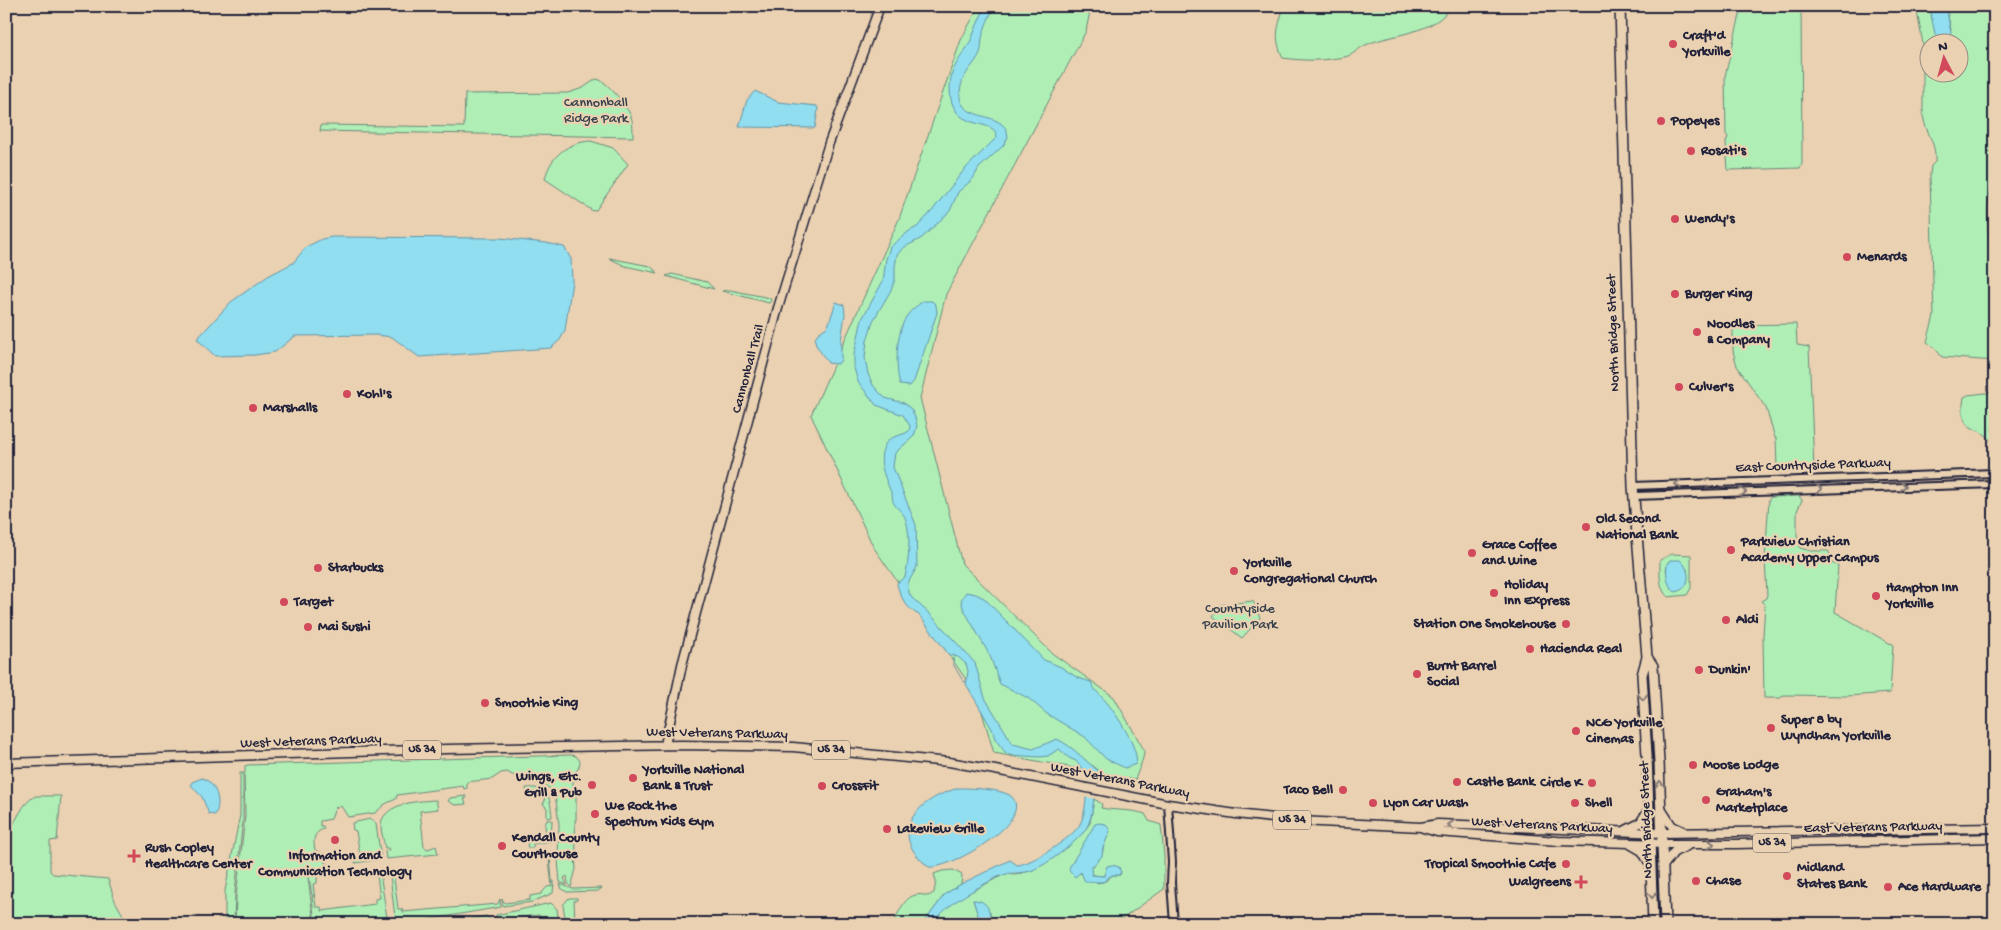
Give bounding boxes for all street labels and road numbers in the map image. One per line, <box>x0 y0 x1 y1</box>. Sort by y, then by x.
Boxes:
street label: North Bridge Street <box>1603 273 1625 392</box>
street label: Cannonball Trail <box>729 323 769 415</box>
street label: East Countryside Parkway <box>1735 455 1891 477</box>
street label: West Veterans Parkway <box>646 724 788 744</box>
street label: West Veterans Parkway <box>240 731 382 753</box>
road number: US 34 <box>403 740 441 760</box>
road number: US 34 <box>812 740 850 760</box>
street label: West Veterans Parkway <box>1049 759 1191 803</box>
street label: North Bridge Street <box>1636 760 1658 879</box>
road number: US 34 <box>1273 810 1311 830</box>
street label: West Veterans Parkway <box>1471 814 1613 838</box>
street label: East Veterans Parkway <box>1804 818 1943 838</box>
road number: US 34 <box>1753 834 1791 852</box>

